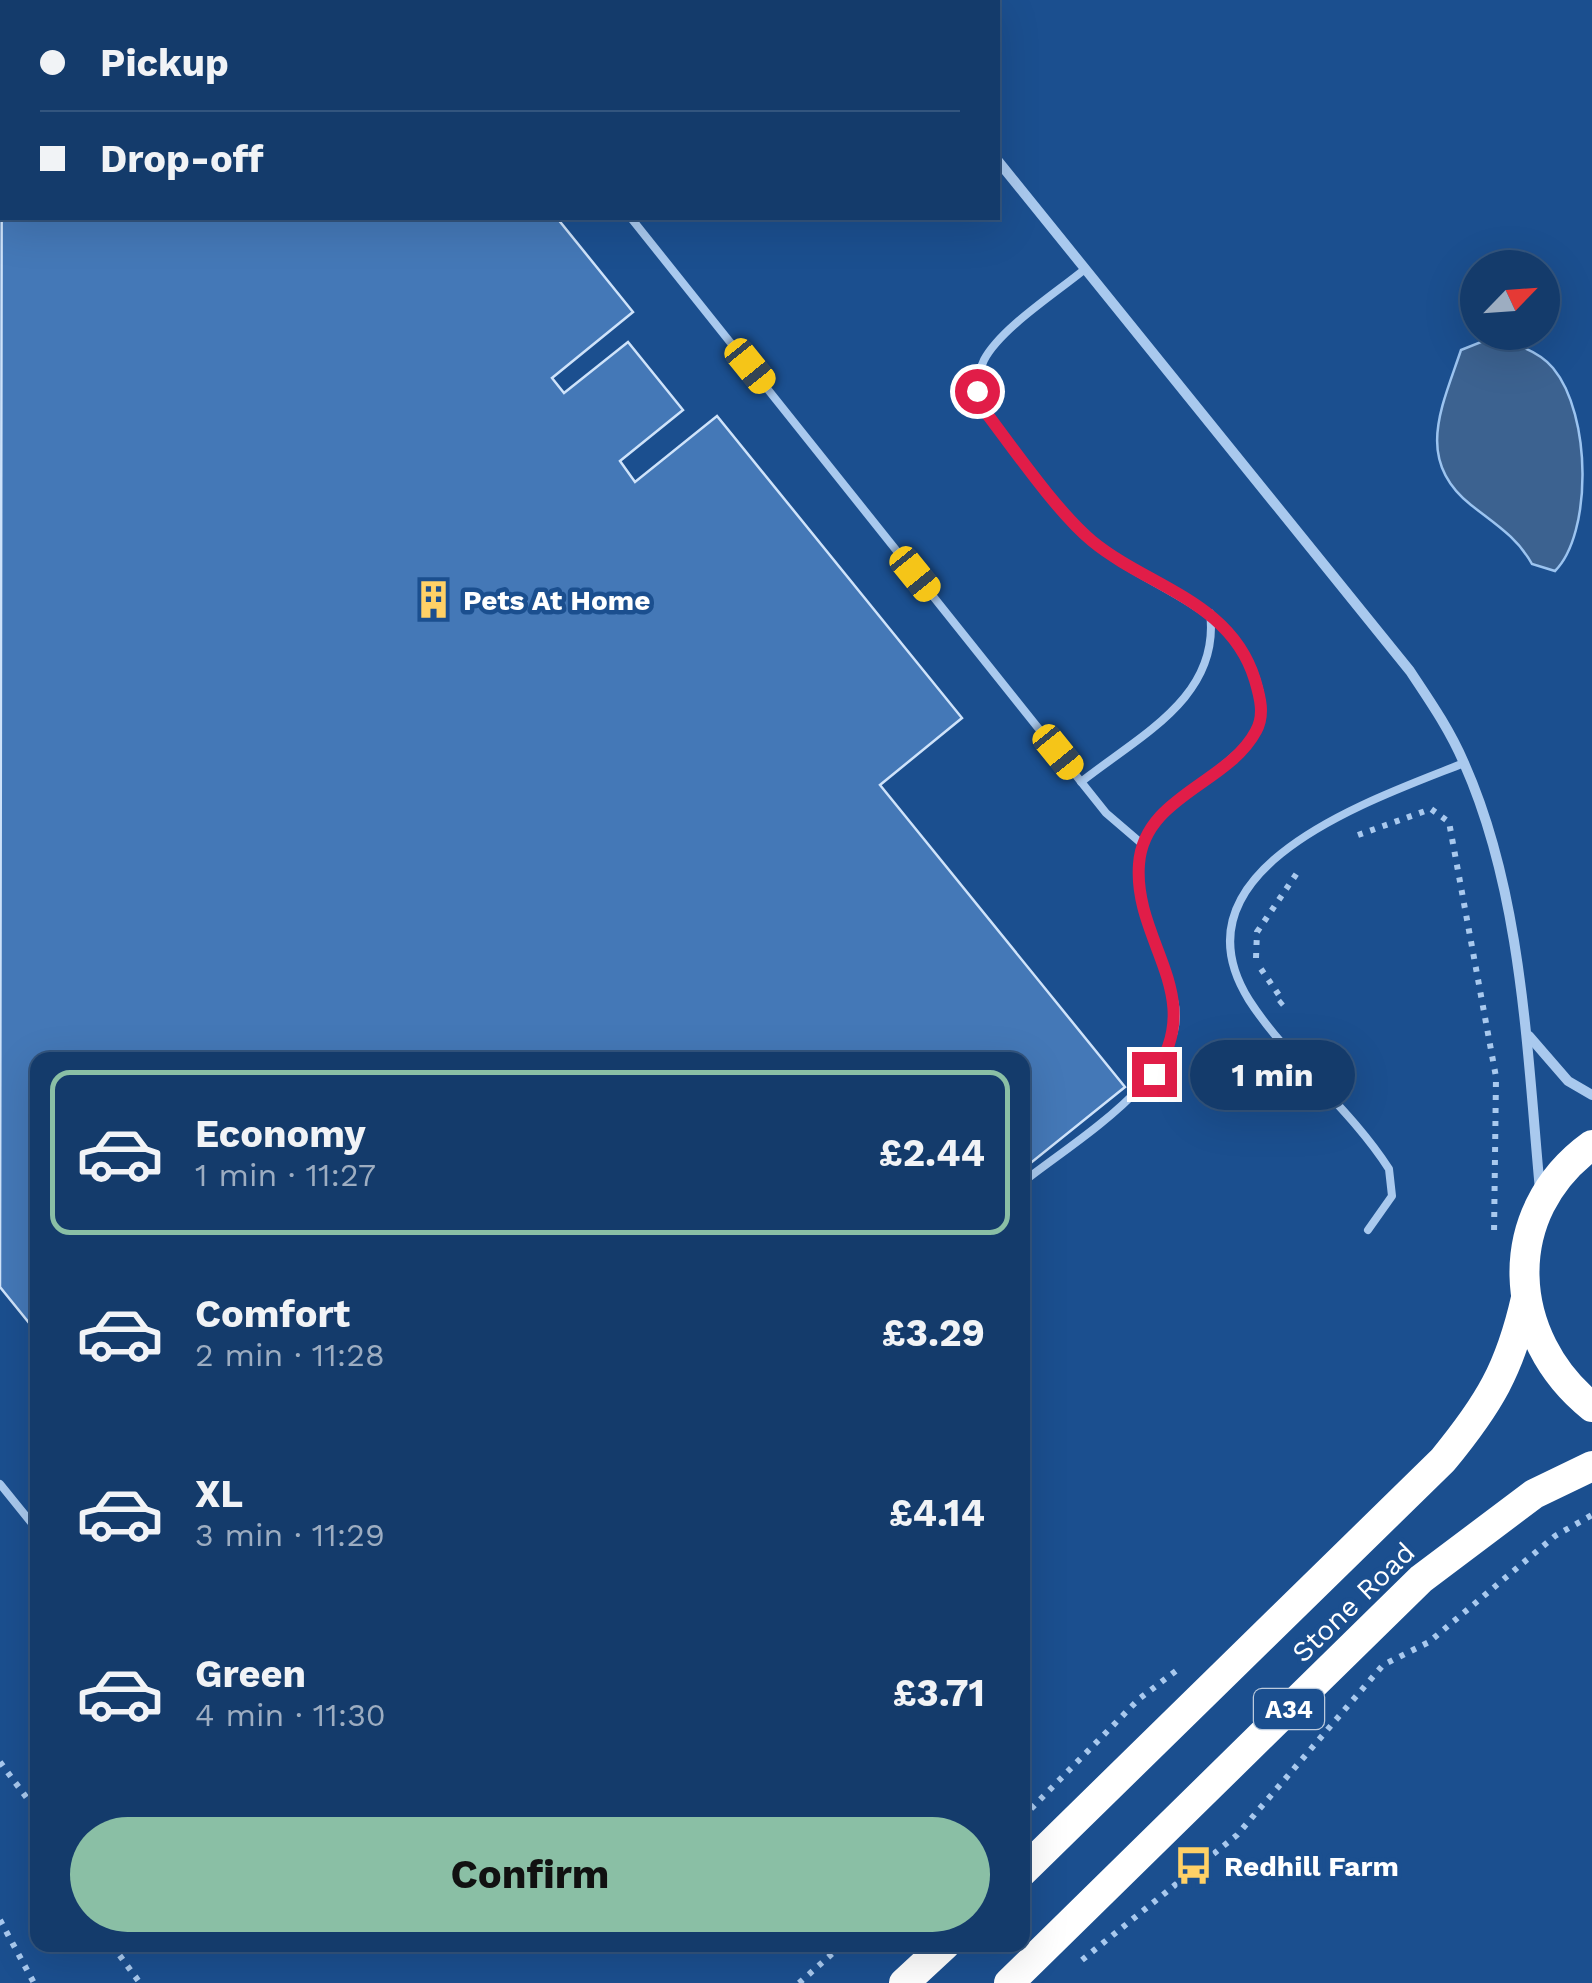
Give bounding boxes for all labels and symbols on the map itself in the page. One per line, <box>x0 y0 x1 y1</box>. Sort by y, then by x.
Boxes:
north arrow <box>1460 250 1560 350</box>
car <box>719 333 781 399</box>
route start <box>955 369 1000 414</box>
car <box>884 541 946 607</box>
building icon: Pets At Home <box>412 579 454 621</box>
place label: Pets At Home <box>463 584 650 617</box>
car <box>1027 719 1089 785</box>
callout: 1 min <box>1189 1039 1354 1109</box>
route end <box>1132 1052 1177 1097</box>
street label: Stone Road <box>1285 1536 1422 1669</box>
road number: A34 <box>1254 1689 1324 1729</box>
bus stop icon: Redhill Farm <box>1173 1845 1215 1887</box>
place label: Redhill Farm <box>1224 1850 1399 1883</box>

